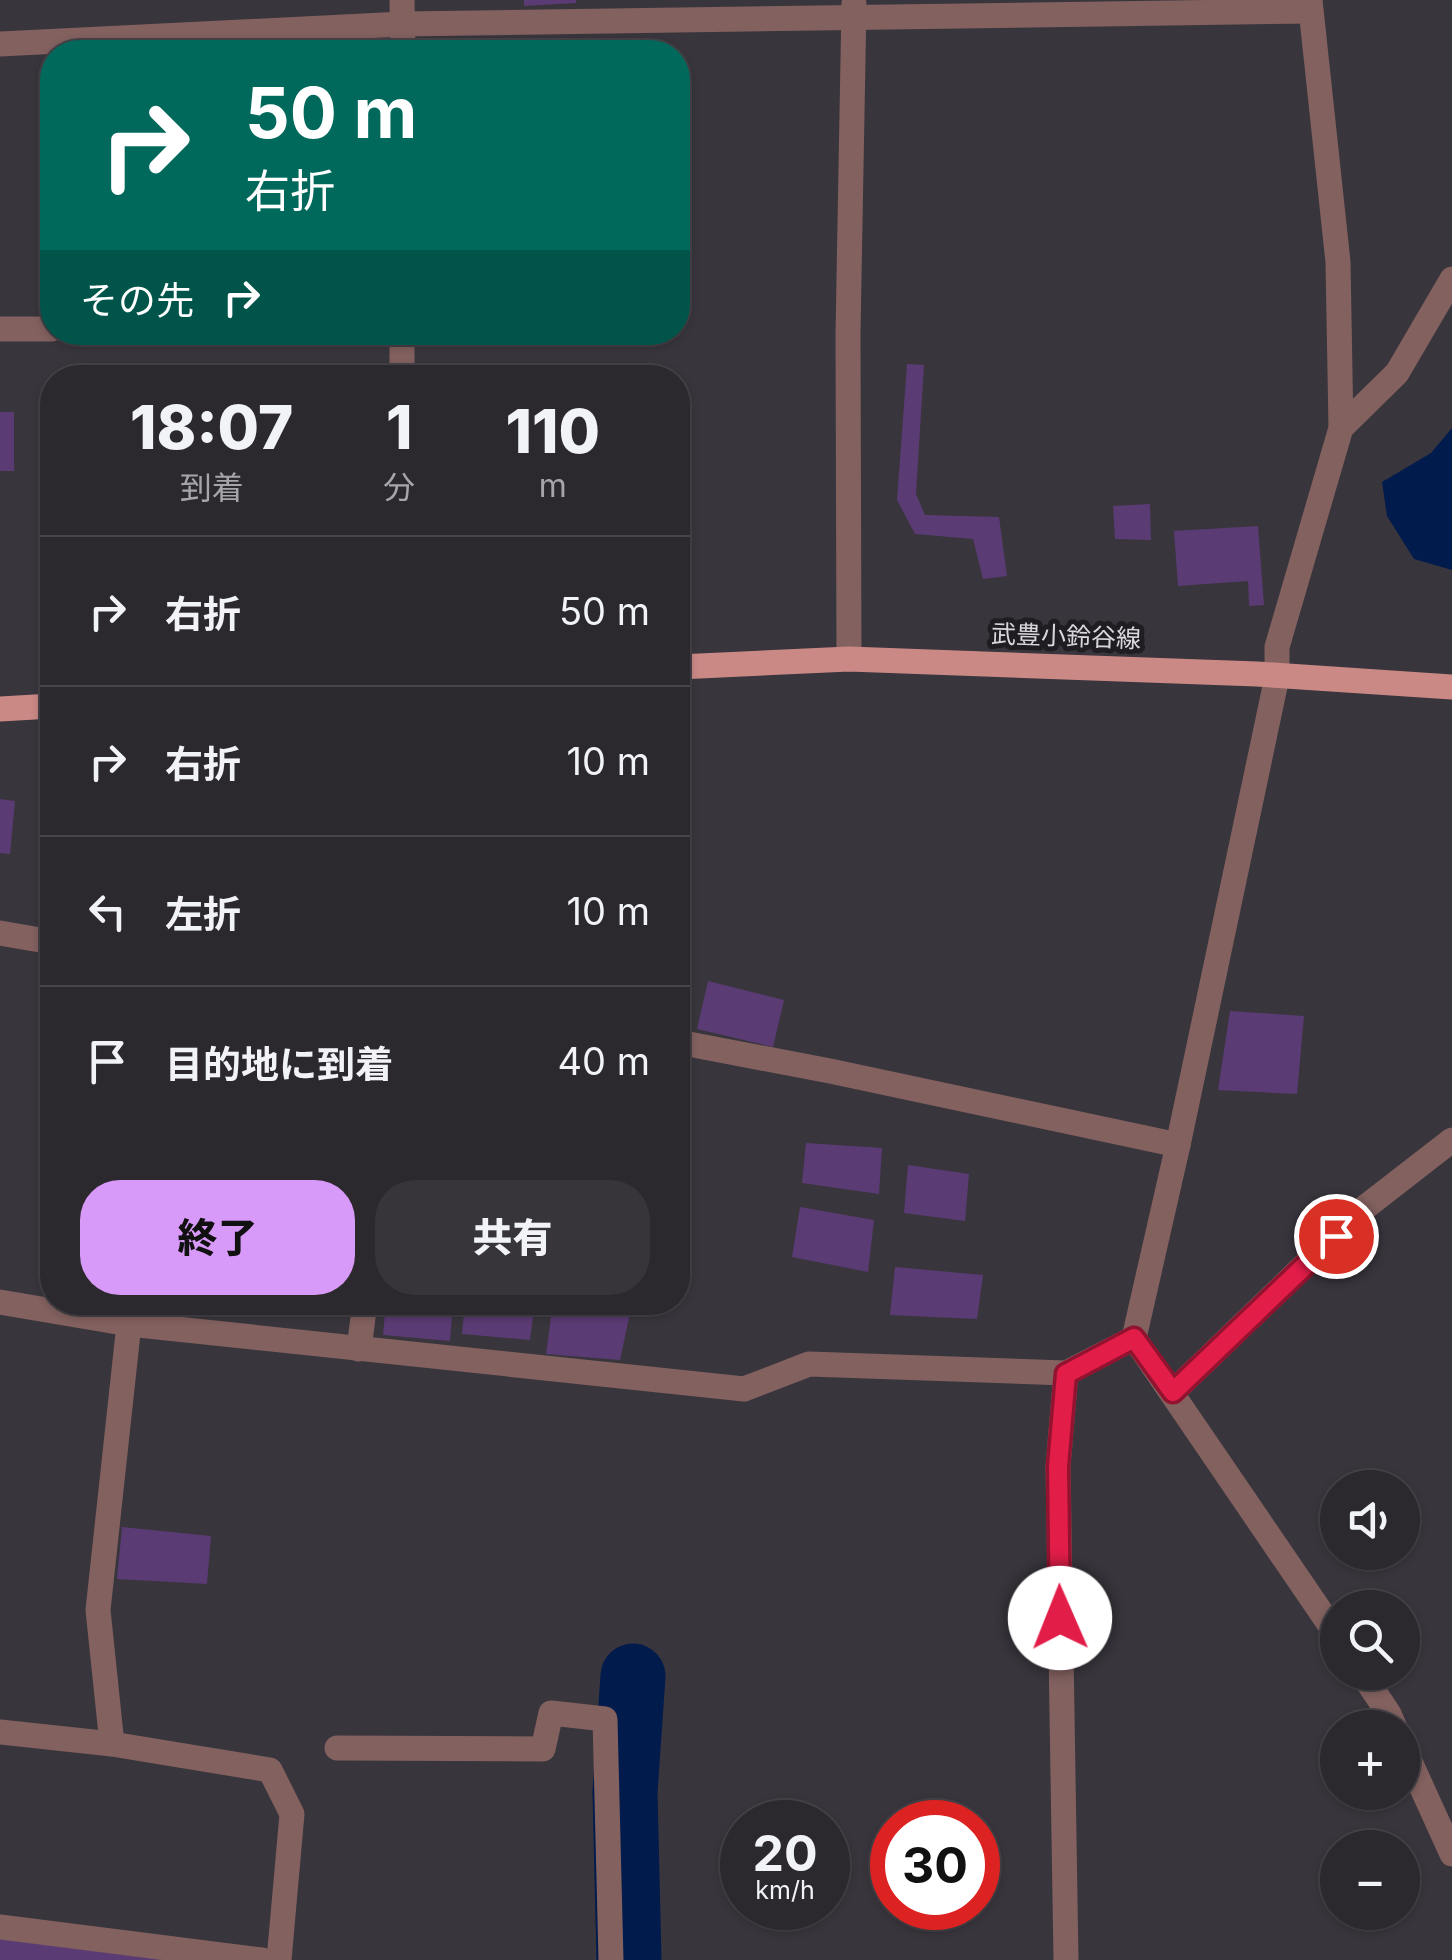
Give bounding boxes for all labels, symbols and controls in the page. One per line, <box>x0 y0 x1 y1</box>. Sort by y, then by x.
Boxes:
text: 50 m <box>245 70 417 155</box>
icon: right <box>80 80 210 210</box>
text: 右折 <box>245 163 335 218</box>
icon: right <box>214 270 269 325</box>
text: その先 <box>80 277 194 323</box>
text: 18:07 <box>130 391 293 463</box>
text: 1 <box>386 391 413 463</box>
text: 110 <box>505 395 600 467</box>
text: m <box>539 466 567 505</box>
text: 到着 <box>180 468 244 507</box>
text: 分 <box>383 468 415 507</box>
icon: right <box>80 584 135 639</box>
text: 50 m <box>559 588 650 634</box>
text: 右折 <box>165 591 241 637</box>
street label: 武豊小鈴谷線 <box>991 618 1141 654</box>
icon: right <box>80 734 135 789</box>
text: 10 m <box>567 738 650 784</box>
text: 右折 <box>165 741 241 787</box>
icon: left <box>80 884 135 939</box>
text: 10 m <box>567 888 650 934</box>
text: 左折 <box>165 891 241 937</box>
icon: arrive <box>80 1034 135 1089</box>
text: 40 m <box>558 1038 650 1084</box>
text: 目的地に到着 <box>165 1041 393 1087</box>
button: 終了 <box>80 1180 355 1295</box>
button: 共有 <box>375 1180 650 1295</box>
pin <box>1294 1194 1379 1279</box>
icon: arrive <box>1309 1209 1364 1264</box>
map controls <box>1320 1470 1420 1930</box>
button: sound <box>1320 1470 1420 1570</box>
position arrow <box>1008 1566 1112 1670</box>
button: search <box>1320 1590 1420 1690</box>
button: + <box>1320 1710 1420 1810</box>
speed limit sign: 30 <box>870 1800 1000 1930</box>
text: 20 <box>752 1823 818 1883</box>
button: − <box>1320 1830 1420 1930</box>
text: km/h <box>755 1875 815 1905</box>

